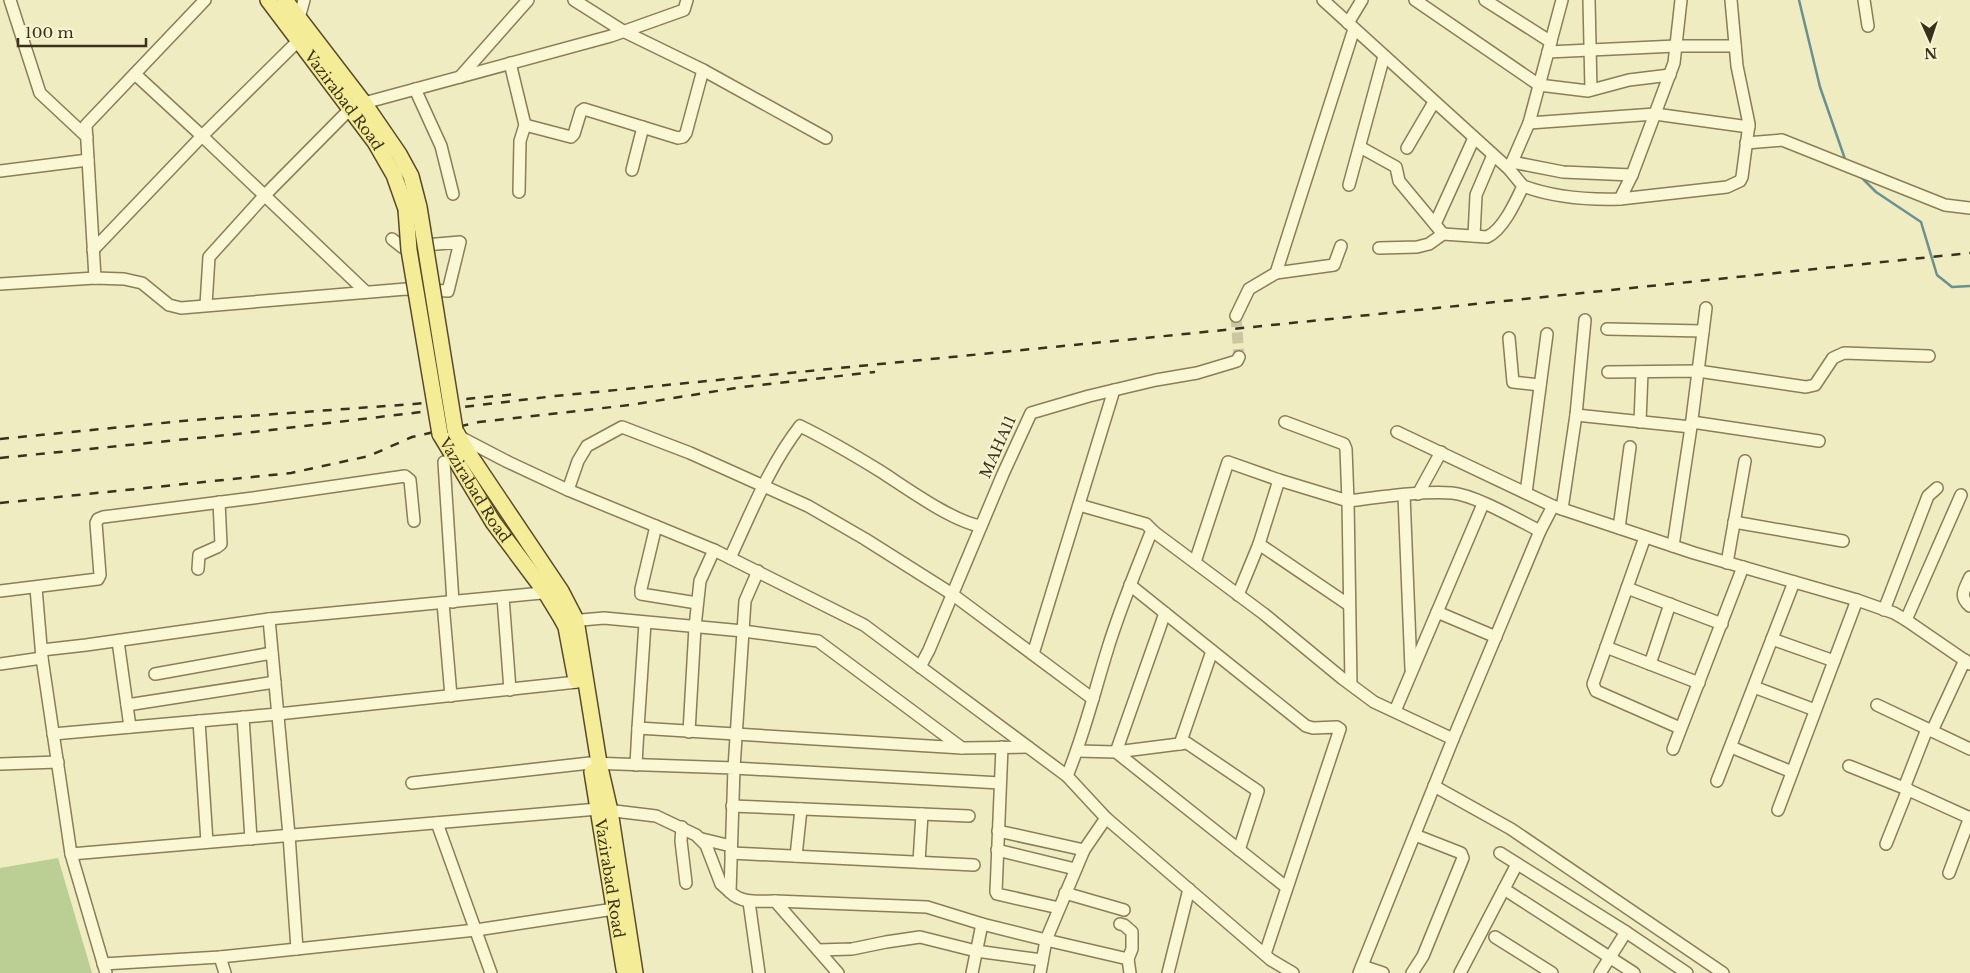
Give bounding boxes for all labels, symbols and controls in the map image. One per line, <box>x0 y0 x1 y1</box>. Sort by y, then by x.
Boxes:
scale bar <box>18 15 145 47</box>
north arrow <box>1905 15 1955 65</box>
text: 100 m <box>25 23 74 42</box>
text: N <box>1924 44 1938 62</box>
street label: Vazirabad Road <box>300 46 388 154</box>
street label: MAHA11 <box>975 412 1020 481</box>
street label: Vazirabad Road <box>435 433 515 546</box>
street label: Vazirabad Road <box>591 817 629 939</box>

